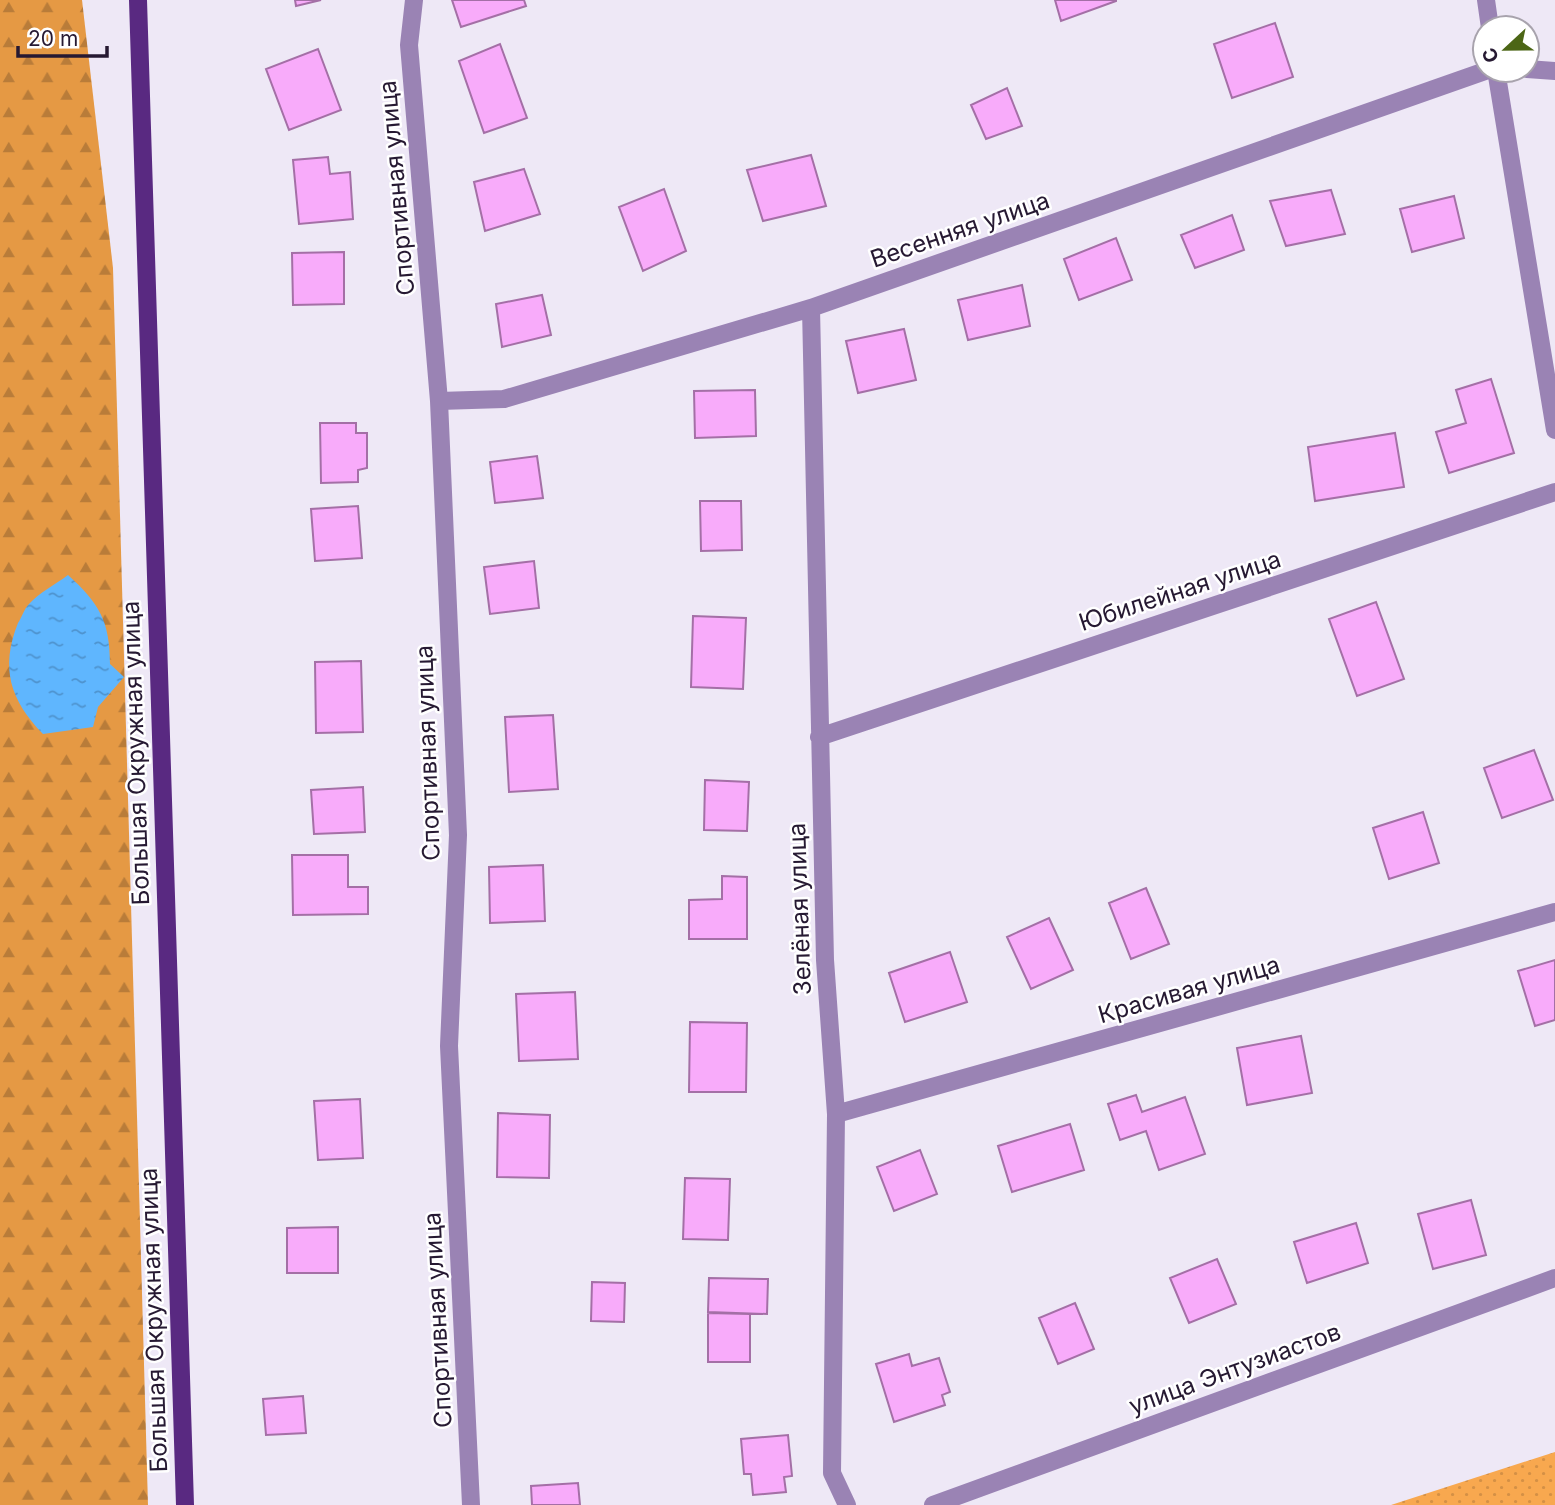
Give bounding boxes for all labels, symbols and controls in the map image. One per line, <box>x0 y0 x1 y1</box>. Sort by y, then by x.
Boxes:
scale bar <box>18 14 107 58</box>
north arrow <box>1471 14 1541 84</box>
text: 20 m <box>28 26 78 51</box>
text: С <box>1477 44 1504 66</box>
street label: Спортивная улица <box>373 79 420 297</box>
street label: Весенняя улица <box>867 185 1053 274</box>
street label: Юбилейная улица <box>1075 544 1285 637</box>
street label: Большая Окружная улица <box>116 600 155 906</box>
street label: Спортивная улица <box>409 645 446 861</box>
street label: Зелёная улица <box>782 822 817 996</box>
street label: Красивая улица <box>1095 950 1283 1029</box>
street label: Большая Окружная улица <box>134 1167 173 1473</box>
street label: Спортивная улица <box>417 1211 458 1429</box>
street label: улица Энтузиастов <box>1125 1317 1345 1420</box>

